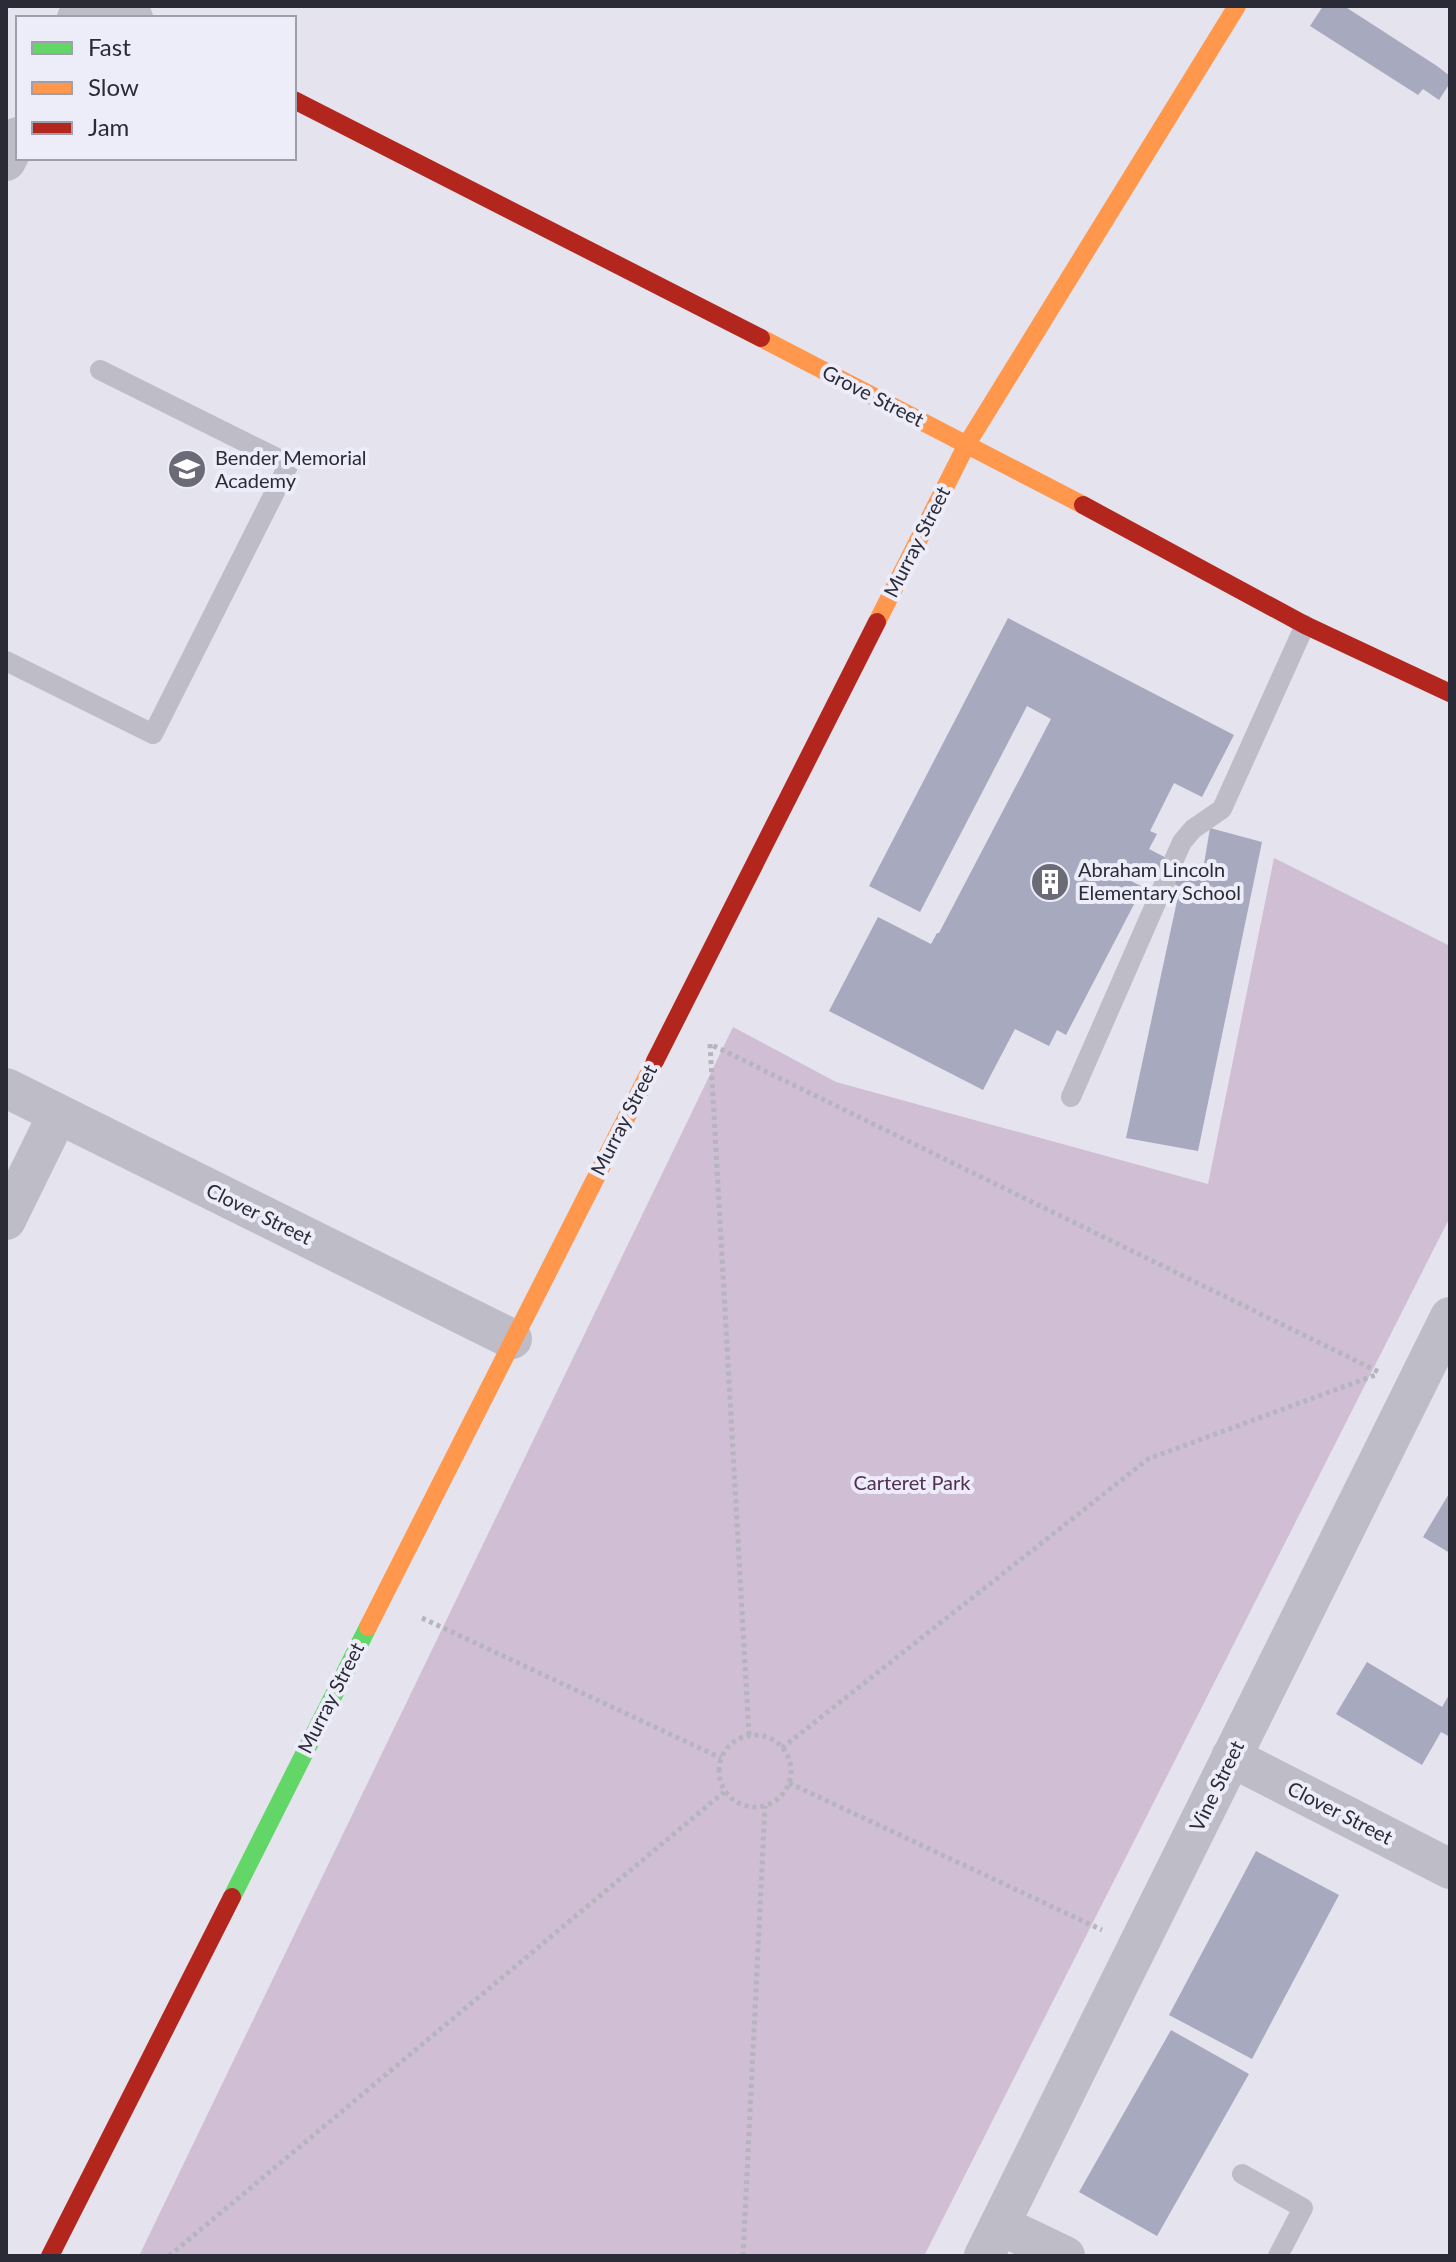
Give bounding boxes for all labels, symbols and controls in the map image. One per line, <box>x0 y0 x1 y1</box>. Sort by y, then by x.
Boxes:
legend <box>16 16 296 160</box>
text: Fast <box>88 32 131 61</box>
text: Slow <box>88 72 139 101</box>
text: Jam <box>88 112 129 141</box>
street label: Grove Street <box>819 359 928 431</box>
place label: Bender Memorial Academy <box>215 445 367 492</box>
school or university icon: Bender Memorial Academy <box>166 448 208 490</box>
street label: Murray Street <box>878 482 954 601</box>
place label: Abraham Lincoln Elementary School <box>1078 857 1241 904</box>
building icon: Abraham Lincoln Elementary School <box>1029 861 1071 903</box>
street label: Murray Street <box>585 1060 661 1179</box>
street label: Clover Street <box>203 1177 316 1249</box>
park label: Carteret Park <box>854 1470 971 1494</box>
street label: Murray Street <box>292 1638 368 1757</box>
street label: Vine Street <box>1184 1736 1248 1835</box>
street label: Clover Street <box>1284 1775 1397 1849</box>

